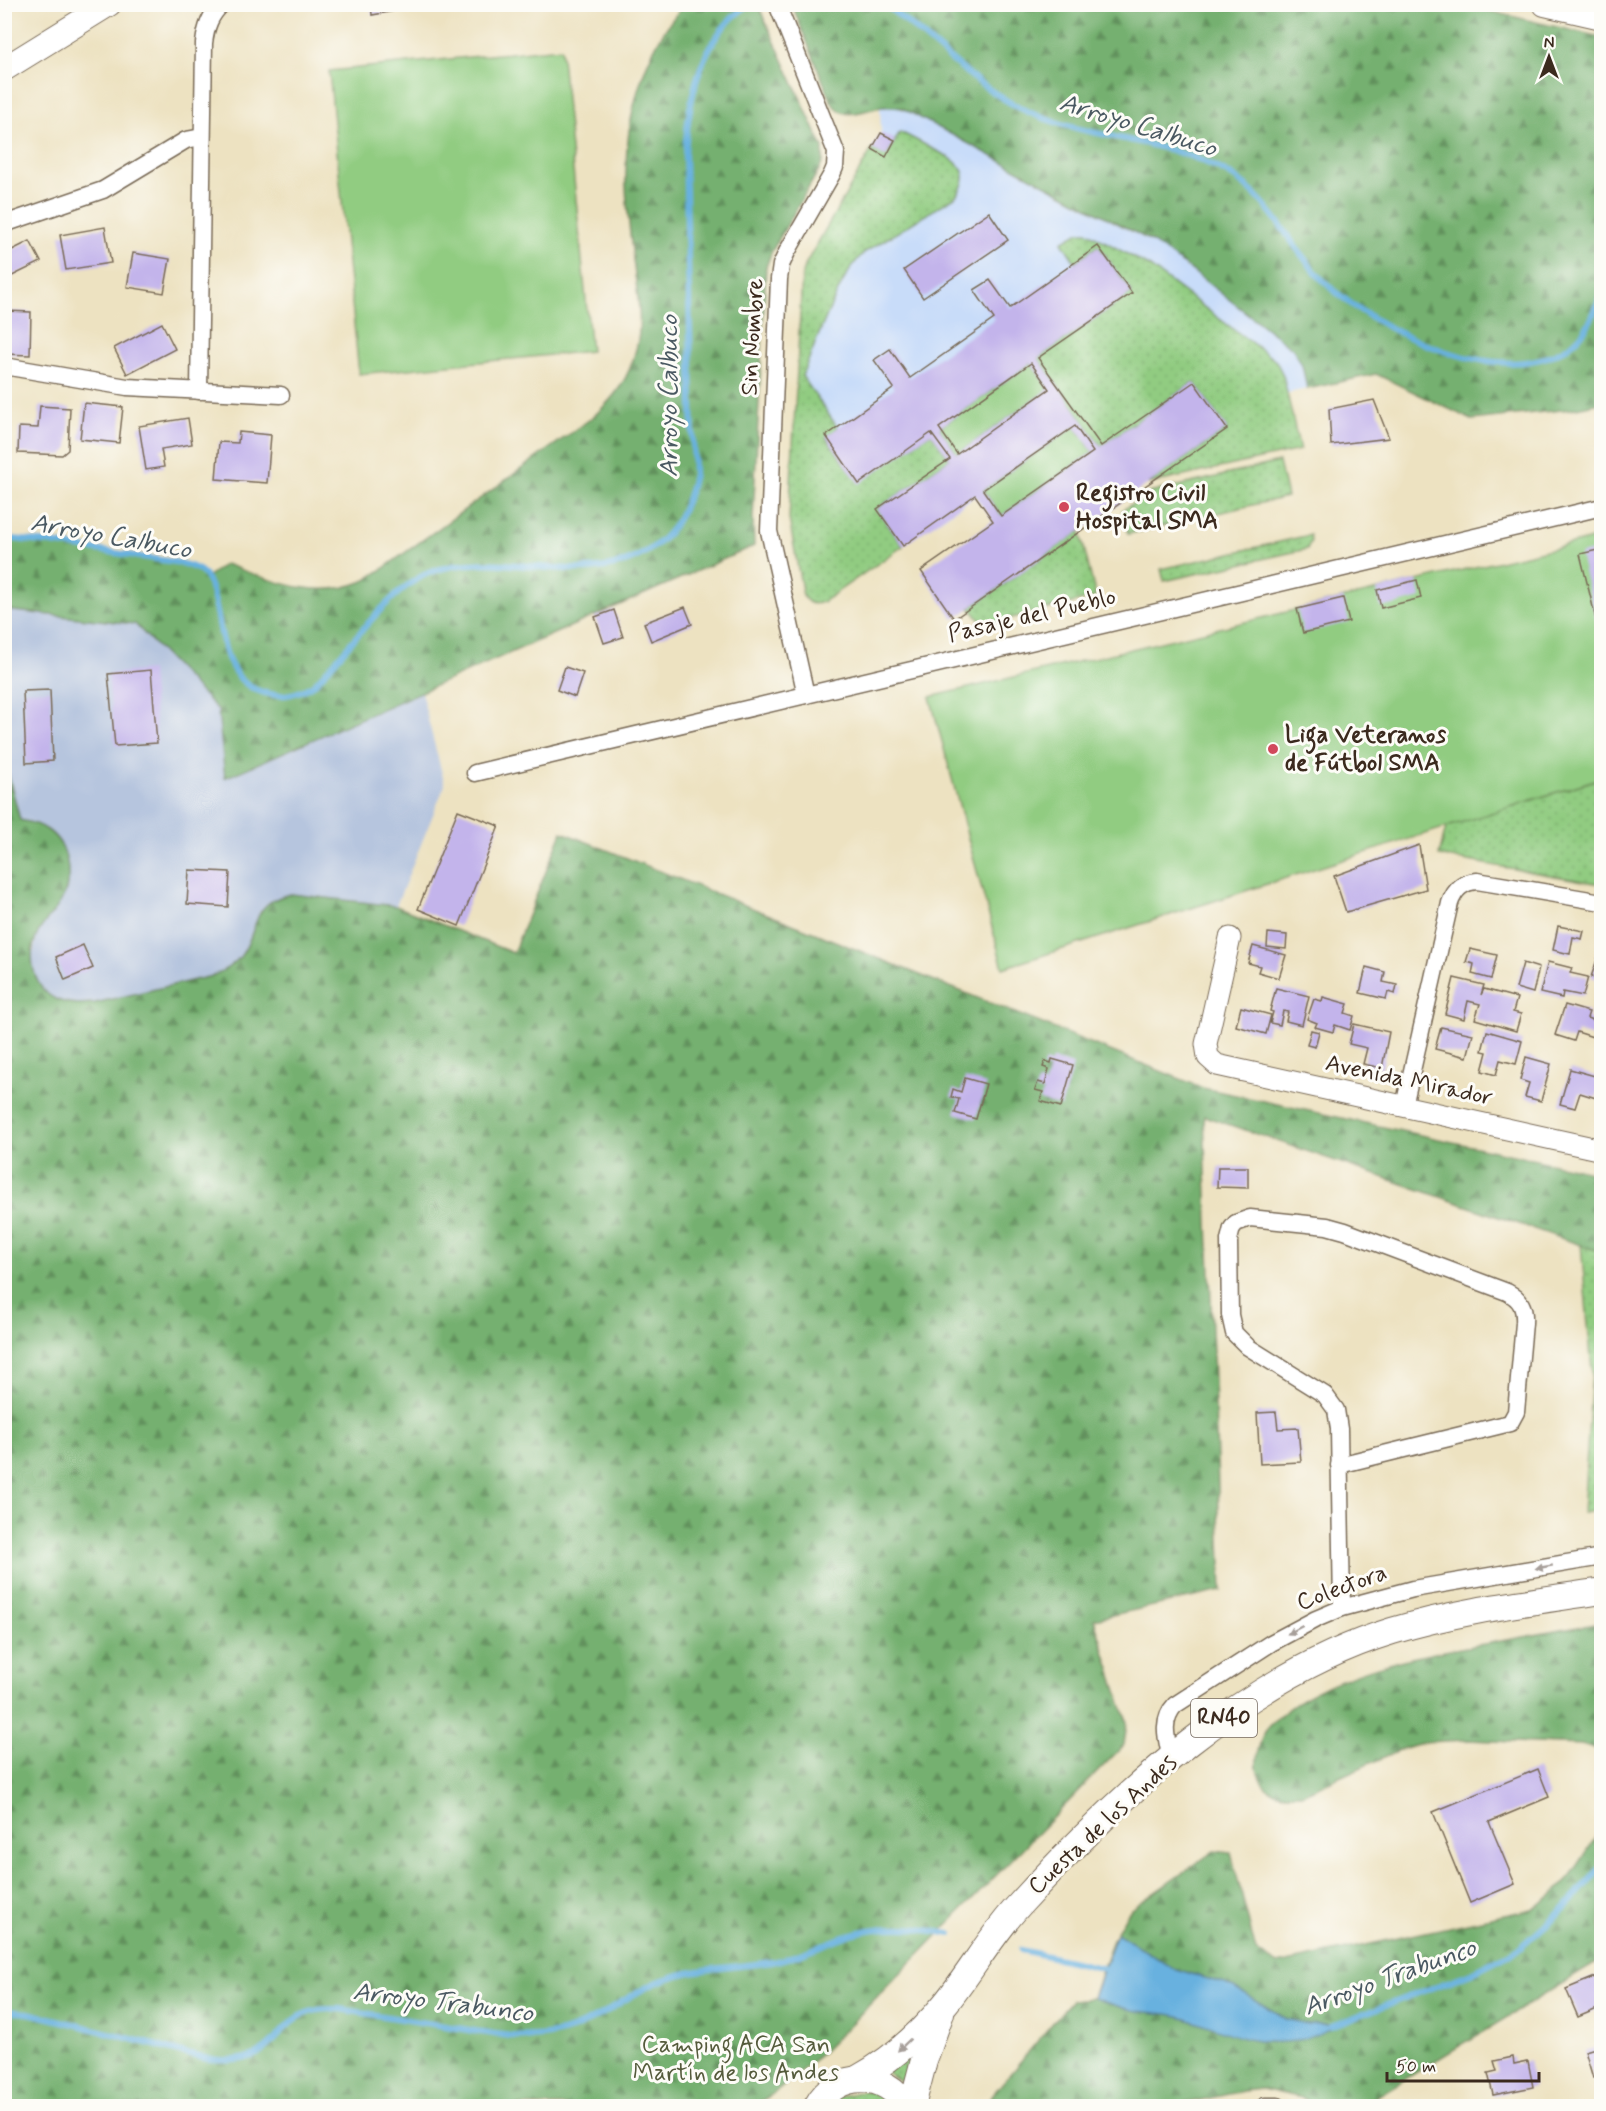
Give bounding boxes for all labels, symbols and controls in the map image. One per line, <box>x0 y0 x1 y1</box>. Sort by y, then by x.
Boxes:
north arrow <box>1519 27 1579 87</box>
text: N <box>1544 33 1554 54</box>
water label: Arroyo Calbuco <box>1055 86 1221 166</box>
street label: Sin Nombre <box>734 278 772 396</box>
water label: Arroyo Calbuco <box>653 314 687 477</box>
place label: Registro Civil Hospital SMA <box>1076 478 1218 537</box>
marker: Registro Civil Hospital SMA <box>1057 500 1071 514</box>
water label: Arroyo Calbuco <box>28 506 195 568</box>
street label: Pasaje del Pueblo <box>945 582 1119 650</box>
place label: Liga Veteranos de Fútbol SMA <box>1285 720 1446 779</box>
marker: Liga Veteranos de Fútbol SMA <box>1266 742 1280 756</box>
street label: Avenida Mirador <box>1322 1048 1496 1114</box>
street label: Colectora <box>1293 1557 1391 1619</box>
one-way arrow <box>1534 1562 1553 1571</box>
one-way arrow <box>1287 1625 1304 1635</box>
road number: RN40 <box>1191 1699 1257 1737</box>
street label: Cuesta de los Andes <box>1022 1748 1184 1902</box>
water label: Arroyo Trabunco <box>1299 1931 1482 2025</box>
water label: Arroyo Trabunco <box>351 1975 536 2031</box>
park label: Camping ACA San Martín de los Andes <box>633 2030 840 2089</box>
one-way arrow <box>896 2038 911 2052</box>
scale bar <box>1387 2045 1538 2083</box>
text: 50 m <box>1396 2055 1436 2079</box>

